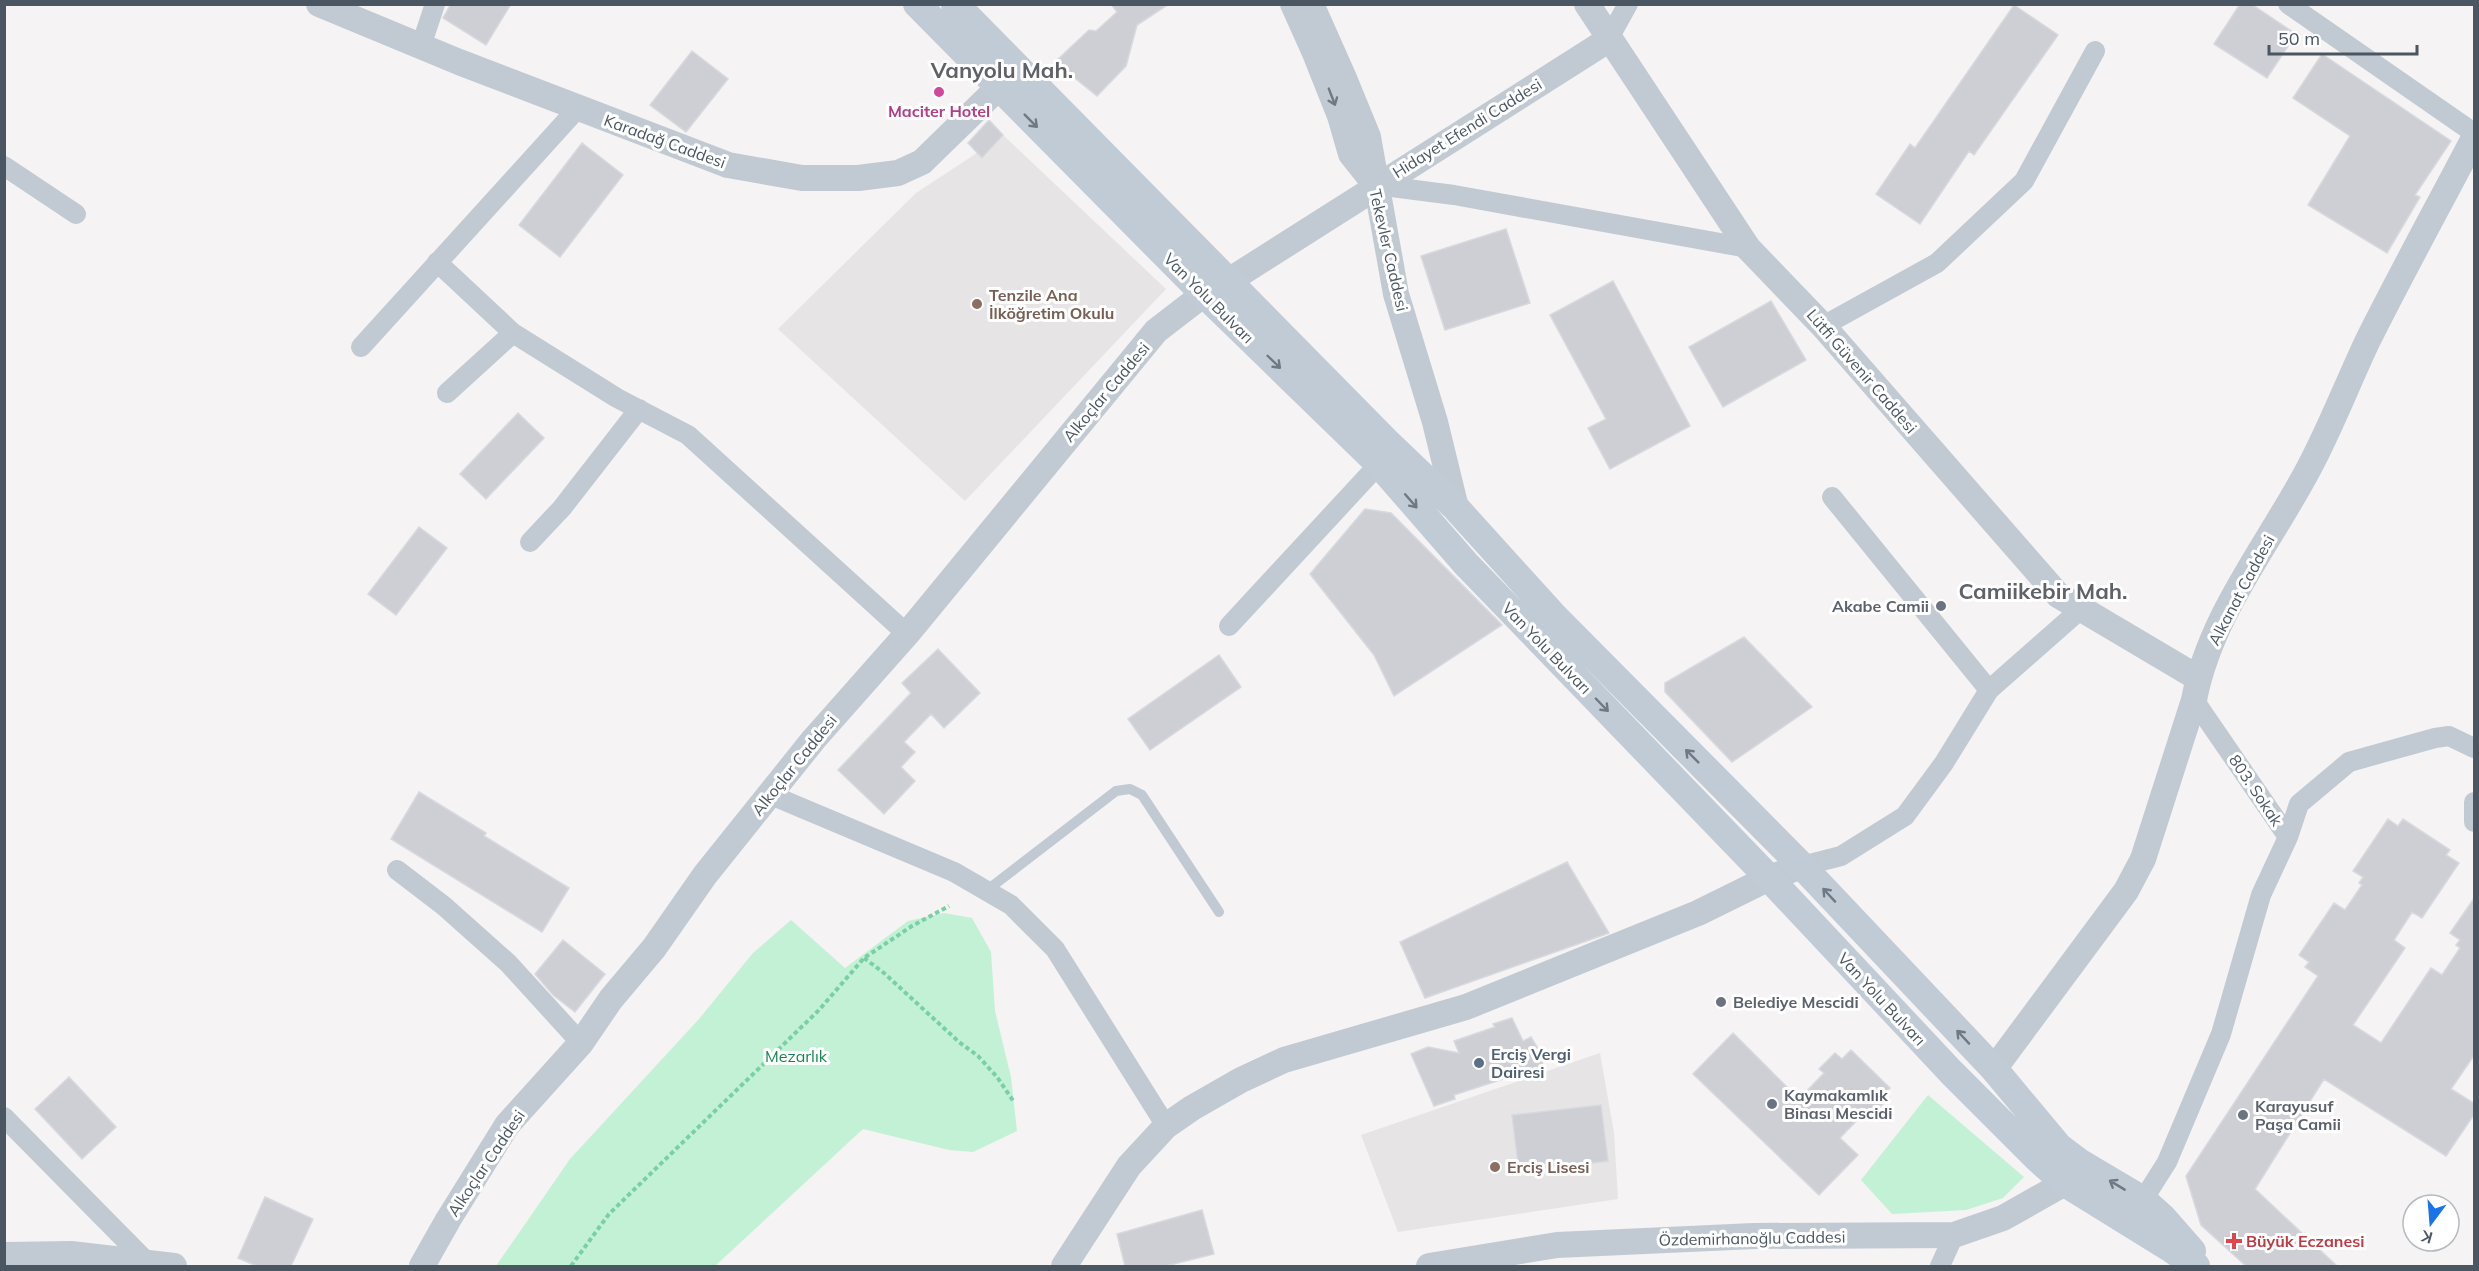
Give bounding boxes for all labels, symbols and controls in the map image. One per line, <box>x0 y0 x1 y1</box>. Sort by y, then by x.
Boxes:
scale bar <box>2269 18 2418 56</box>
text: 50 m <box>2278 27 2320 50</box>
district label: Vanyolu Mah. <box>930 56 1073 84</box>
street label: Hidayet Efendi Caddesi <box>1389 74 1545 182</box>
marker: Maciter Hotel <box>932 85 946 99</box>
one-way arrow <box>1327 87 1338 106</box>
place label: Maciter Hotel <box>888 101 990 121</box>
street label: Karadağ Caddesi <box>601 110 729 172</box>
one-way arrow <box>1024 114 1039 129</box>
street label: Tekevler Caddesi <box>1365 187 1413 313</box>
street label: Van Yolu Bulvarı <box>1160 249 1258 347</box>
place label: Tenzile Ana İlköğretim Okulu <box>989 285 1114 323</box>
marker: Tenzile Ana İlköğretim Okulu <box>970 297 984 311</box>
street label: Lütfi Güvenir Caddesi <box>1803 305 1921 437</box>
street label: Alkoçlar Caddesi <box>1058 338 1154 446</box>
one-way arrow <box>1267 355 1282 370</box>
one-way arrow <box>1404 493 1418 508</box>
street label: Alkanat Caddesi <box>2204 531 2278 649</box>
district label: Camiikebir Mah. <box>1958 577 2128 605</box>
place label: Akabe Camii <box>1832 596 1929 616</box>
street label: Van Yolu Bulvarı <box>1498 598 1596 698</box>
marker: Akabe Camii <box>1934 599 1948 613</box>
one-way arrow <box>1594 697 1609 712</box>
street label: Alkoçlar Caddesi <box>747 711 841 819</box>
one-way arrow <box>1685 748 1700 763</box>
street label: 803. Sokak <box>2225 751 2288 830</box>
one-way arrow <box>1822 888 1836 903</box>
street label: Van Yolu Bulvarı <box>1834 948 1930 1050</box>
place label: Belediye Mescidi <box>1733 992 1859 1012</box>
marker: Belediye Mescidi <box>1714 995 1728 1009</box>
one-way arrow <box>1956 1029 1970 1044</box>
place label: Erciş Vergi Dairesi <box>1491 1044 1571 1082</box>
park label: Mezarlık <box>765 1046 828 1066</box>
marker: Erciş Vergi Dairesi <box>1472 1056 1486 1070</box>
place label: Kaymakamlık Binası Mescidi <box>1784 1085 1892 1123</box>
place label: Karayusuf Paşa Camii <box>2255 1096 2341 1134</box>
marker: Kaymakamlık Binası Mescidi <box>1765 1097 1779 1111</box>
street label: Alkoçlar Caddesi <box>443 1106 529 1220</box>
marker: Karayusuf Paşa Camii <box>2236 1108 2250 1122</box>
place label: Erciş Lisesi <box>1507 1157 1589 1177</box>
marker: Erciş Lisesi <box>1488 1160 1502 1174</box>
one-way arrow <box>2109 1178 2126 1190</box>
north arrow <box>2401 1193 2461 1253</box>
street label: Özdemirhanoğlu Caddesi <box>1658 1226 1846 1250</box>
text: K <box>2418 1226 2435 1249</box>
place label: Büyük Eczanesi <box>2246 1231 2364 1251</box>
marker: Büyük Eczanesi <box>2227 1234 2241 1248</box>

